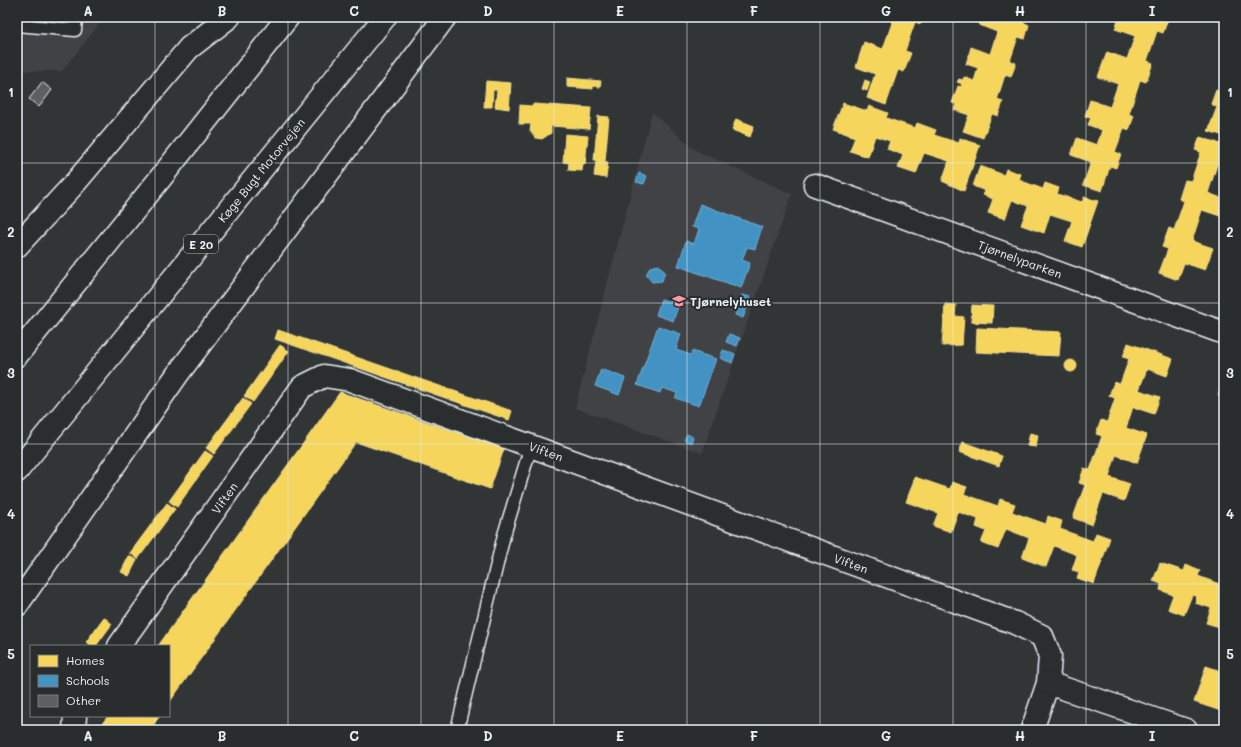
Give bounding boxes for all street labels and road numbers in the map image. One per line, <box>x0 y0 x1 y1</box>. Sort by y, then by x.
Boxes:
street label: Køge Bugt Motorvejen <box>214 115 308 225</box>
road number: E 20 <box>184 235 218 253</box>
street label: Tjørnelyparken <box>976 236 1064 282</box>
street label: Viften <box>527 437 565 465</box>
street label: Viften <box>207 479 241 517</box>
street label: Viften <box>832 549 870 577</box>

